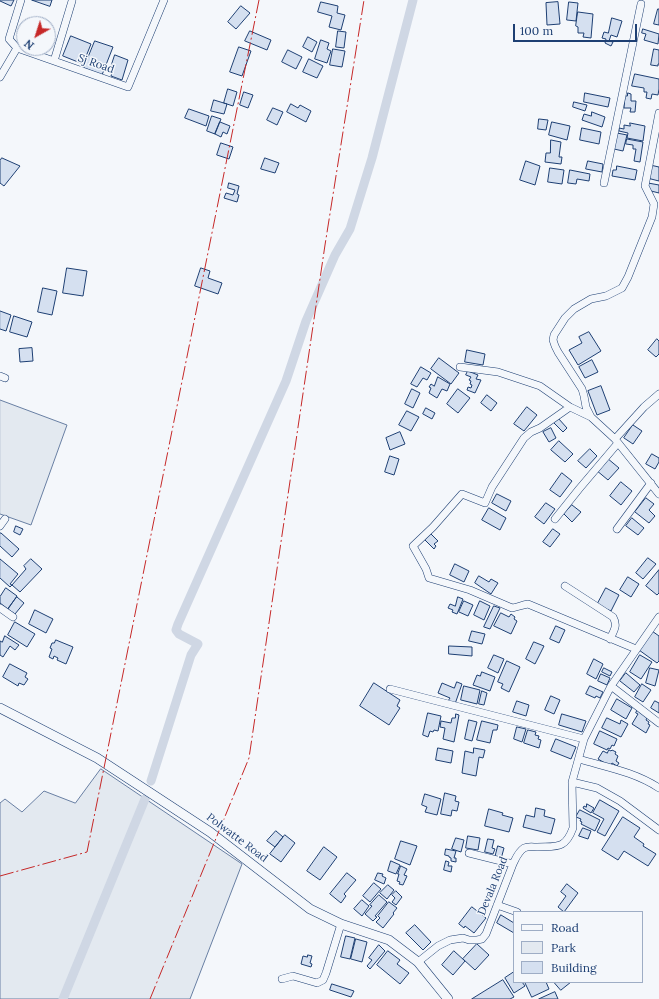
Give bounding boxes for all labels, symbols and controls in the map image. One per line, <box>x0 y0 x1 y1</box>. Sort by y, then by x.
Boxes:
north arrow <box>16 16 56 56</box>
scale bar <box>515 16 639 42</box>
text: 100 m <box>520 23 553 38</box>
text: N <box>21 36 37 53</box>
street label: Sj Road <box>76 52 116 76</box>
street label: Polwatte Road <box>204 811 270 865</box>
street label: Devala Road <box>475 855 511 917</box>
legend <box>513 911 643 983</box>
text: Road <box>551 920 579 935</box>
text: Park <box>551 940 576 955</box>
text: Building <box>551 960 597 975</box>

